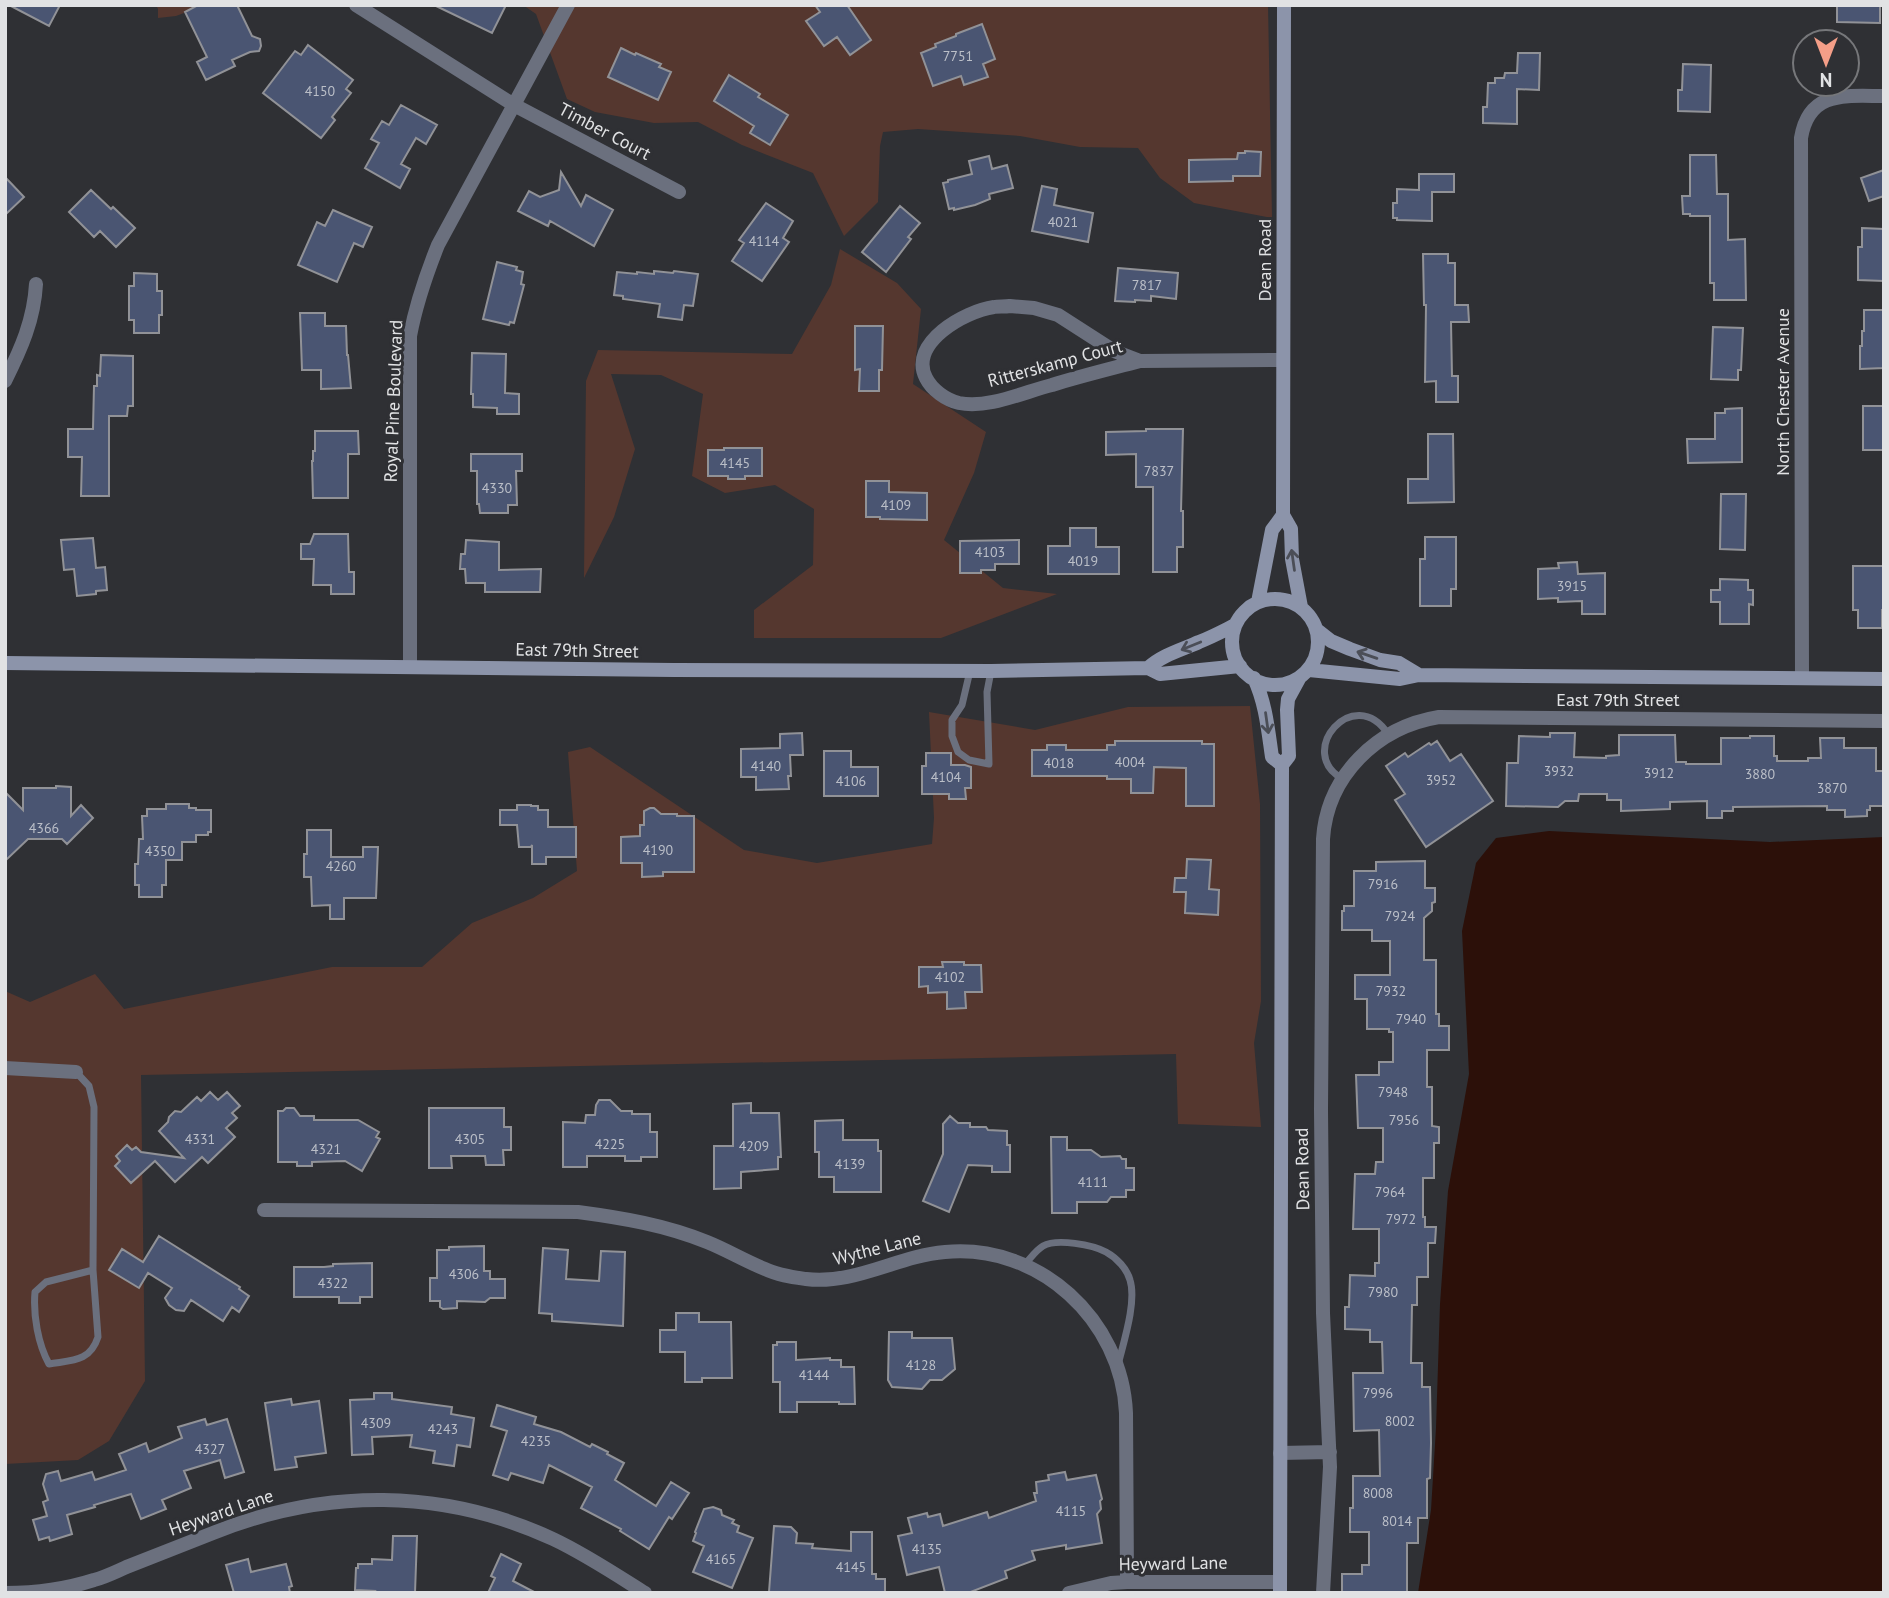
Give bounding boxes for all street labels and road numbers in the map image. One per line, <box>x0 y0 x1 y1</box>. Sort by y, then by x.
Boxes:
street label: Timber Court <box>555 97 655 165</box>
street label: Dean Road <box>1253 219 1276 301</box>
street label: North Chester Avenue <box>1771 308 1794 476</box>
street label: Royal Pine Boulevard <box>379 319 407 483</box>
street label: Ritterskamp Court <box>985 334 1125 392</box>
street label: East 79th Street <box>515 637 639 663</box>
street label: East 79th Street <box>1556 688 1680 711</box>
street label: Dean Road <box>1290 1128 1314 1210</box>
street label: Wythe Lane <box>831 1226 923 1270</box>
street label: Heyward Lane <box>166 1483 276 1541</box>
street label: Heyward Lane <box>1118 1551 1228 1575</box>

